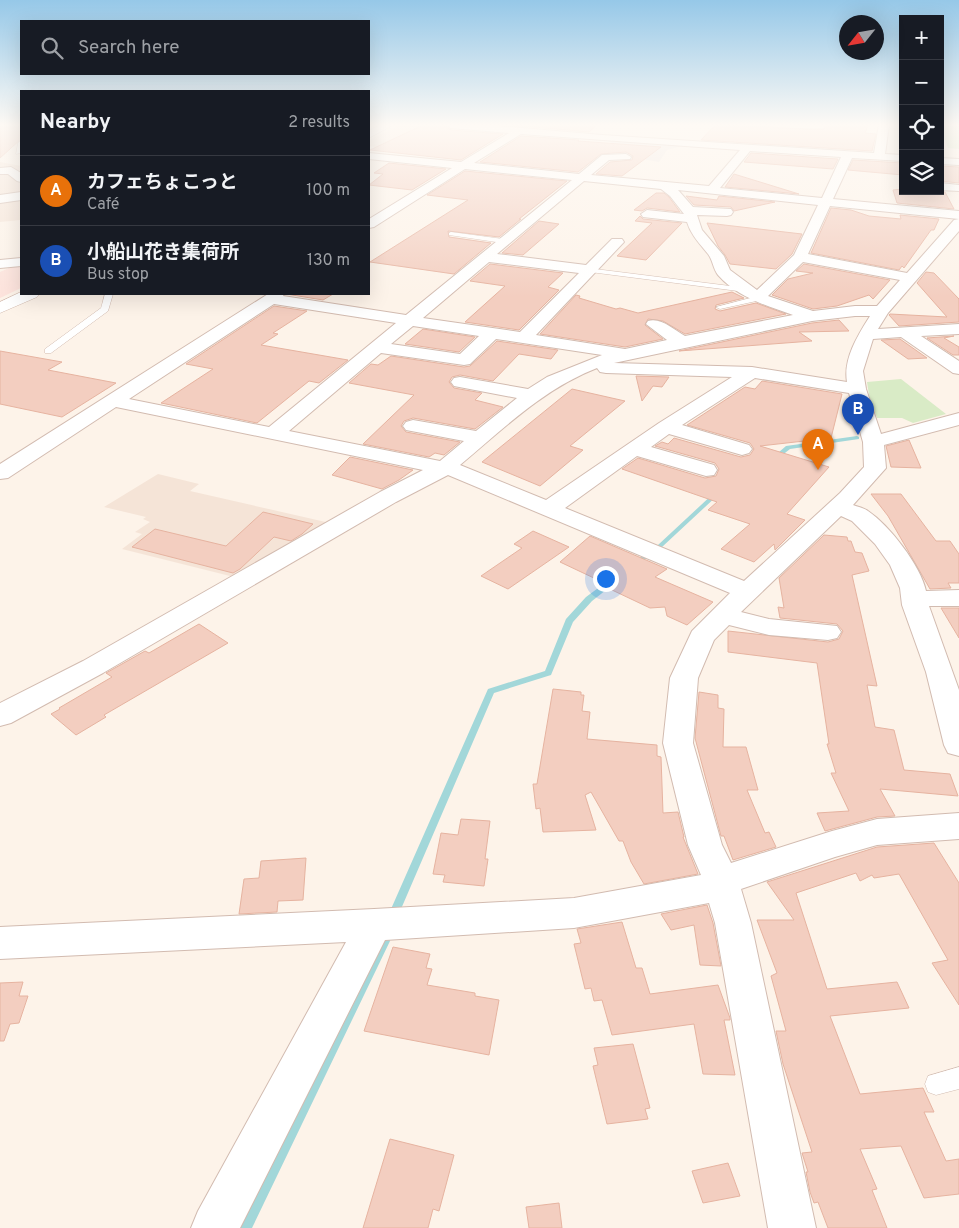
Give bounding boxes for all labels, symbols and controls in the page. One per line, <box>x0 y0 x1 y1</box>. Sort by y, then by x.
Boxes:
north arrow <box>839 15 884 60</box>
map controls <box>899 15 944 195</box>
button: + <box>899 15 944 60</box>
search box <box>20 20 370 75</box>
icon: search <box>38 34 66 62</box>
text: Search here <box>78 36 180 60</box>
button: − <box>899 60 944 105</box>
button: locate <box>899 105 944 150</box>
text: Nearby <box>40 109 111 136</box>
text: 2 results <box>288 113 350 133</box>
button: layers <box>899 150 944 195</box>
text: カフェちょこっと <box>87 171 238 195</box>
text: A <box>50 181 62 201</box>
text: 100 m <box>306 181 350 201</box>
text: Café <box>87 195 119 215</box>
text: 小船山花き集荷所 <box>87 241 239 265</box>
text: B <box>50 251 62 271</box>
text: 130 m <box>307 251 350 271</box>
text: Bus stop <box>87 265 149 285</box>
pin: B <box>842 394 874 435</box>
pin: A <box>802 429 834 470</box>
your location <box>593 566 619 592</box>

